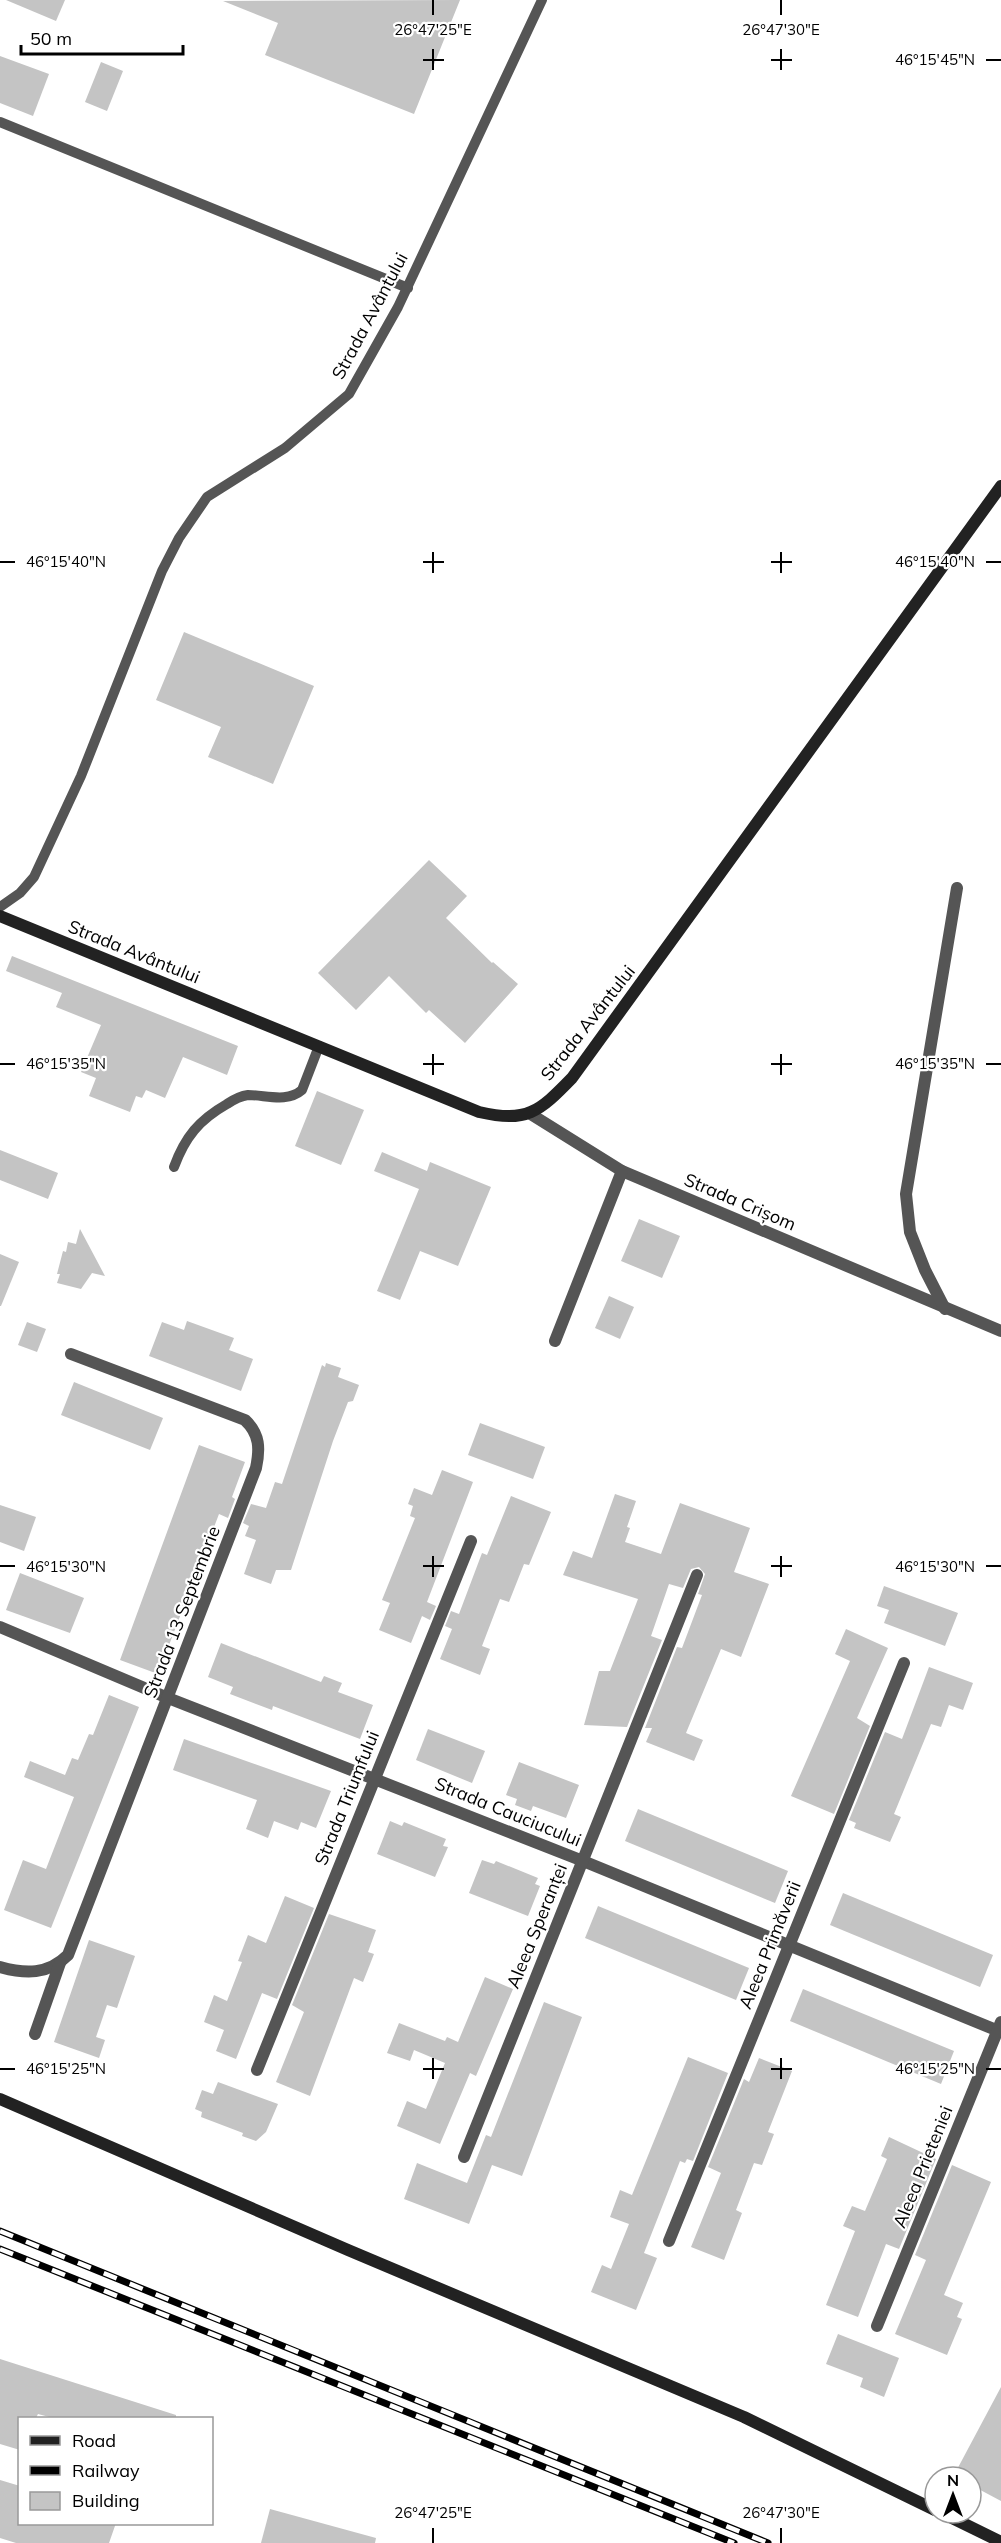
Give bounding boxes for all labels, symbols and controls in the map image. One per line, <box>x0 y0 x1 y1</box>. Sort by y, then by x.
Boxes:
scale bar <box>21 18 183 56</box>
text: 26°47'25"E <box>394 20 472 39</box>
text: 26°47'30"E <box>742 20 820 39</box>
text: 50 m <box>30 27 72 50</box>
text: 46°15'45"N <box>895 50 975 69</box>
street label: Strada Avântului <box>326 248 413 383</box>
text: 46°15'40"N <box>26 552 106 571</box>
text: 46°15'40"N <box>895 552 975 571</box>
street label: Strada Avântului <box>65 915 204 988</box>
street label: Strada Avântului <box>535 960 640 1085</box>
text: 46°15'35"N <box>26 1054 106 1073</box>
text: 46°15'35"N <box>895 1054 975 1073</box>
street label: Strada Crișom <box>681 1168 800 1235</box>
street label: Strada 13 Septembrie <box>138 1523 225 1701</box>
text: 46°15'30"N <box>26 1557 106 1576</box>
text: 46°15'30"N <box>895 1557 975 1576</box>
street label: Strada Triumfului <box>309 1727 384 1868</box>
street label: Strada Cauciucului <box>432 1772 585 1851</box>
street label: Aleea Speranței <box>501 1860 572 1992</box>
street label: Aleea Primăverii <box>733 1878 806 2012</box>
text: 46°15'25"N <box>26 2059 106 2078</box>
text: 46°15'25"N <box>895 2059 975 2078</box>
street label: Aleea Prieteniei <box>888 2102 957 2231</box>
legend <box>18 2417 213 2525</box>
text: Road <box>72 2429 116 2452</box>
text: Railway <box>72 2459 140 2482</box>
north arrow <box>923 2465 983 2525</box>
text: N <box>947 2470 959 2490</box>
text: Building <box>72 2489 140 2512</box>
text: 26°47'25"E <box>394 2503 472 2522</box>
text: 26°47'30"E <box>742 2503 820 2522</box>

